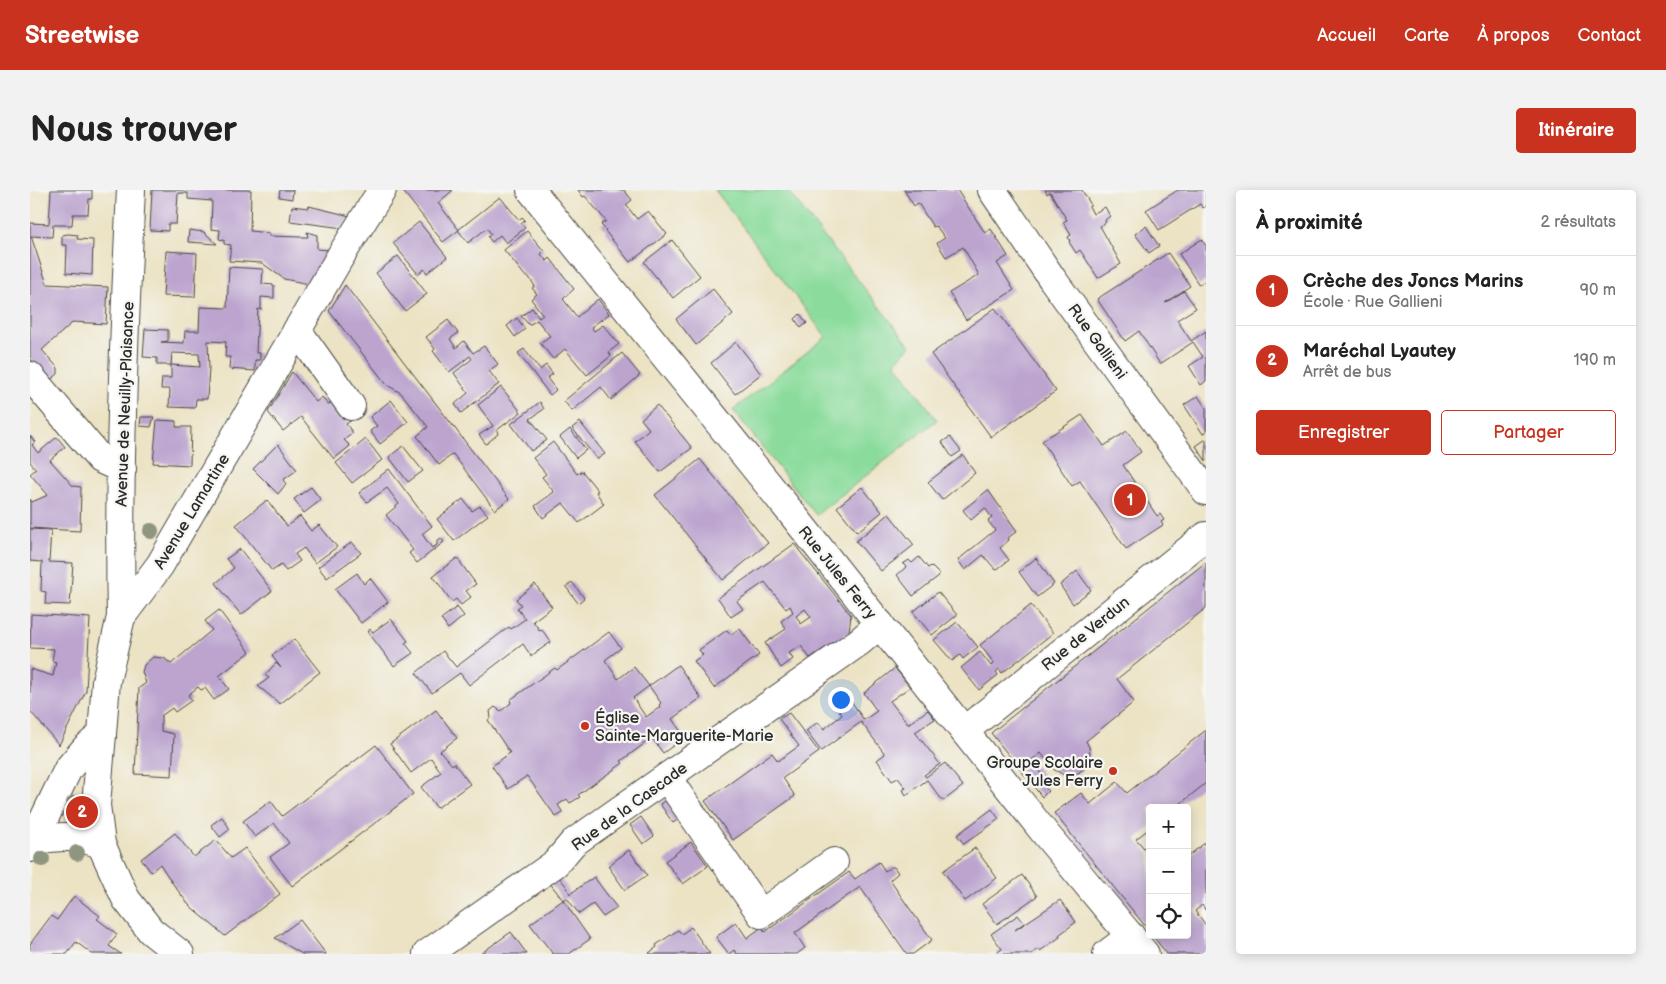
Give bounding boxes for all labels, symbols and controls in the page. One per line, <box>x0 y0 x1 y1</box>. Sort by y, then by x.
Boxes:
text: Streetwise <box>25 21 139 50</box>
text: Accueil <box>1317 25 1376 46</box>
text: Carte <box>1404 25 1449 46</box>
text: À propos <box>1477 25 1550 46</box>
text: Contact <box>1578 25 1641 46</box>
button: Itinéraire <box>1516 108 1636 153</box>
text: Nous trouver <box>30 109 237 152</box>
text: À proximité <box>1256 210 1363 235</box>
text: 2 résultats <box>1541 213 1616 232</box>
text: Crèche des Joncs Marins <box>1303 270 1523 293</box>
text: 1 <box>1269 281 1275 300</box>
text: 90 m <box>1580 281 1616 300</box>
text: École · Rue Gallieni <box>1303 293 1442 312</box>
street label: Avenue de Neuilly-Plaisance <box>112 300 139 507</box>
street label: Rue Gallieni <box>1063 301 1130 383</box>
text: Maréchal Lyautey <box>1303 340 1456 363</box>
text: 2 <box>1267 351 1277 370</box>
text: 190 m <box>1574 351 1616 370</box>
text: Arrêt de bus <box>1303 363 1392 382</box>
button: Enregistrer <box>1256 410 1431 455</box>
button: Partager <box>1441 410 1616 455</box>
street label: Avenue Lamartine <box>150 450 234 573</box>
pin: 1 <box>1114 481 1146 519</box>
street label: Rue Jules Ferry <box>794 523 881 624</box>
street label: Rue de Verdun <box>1038 593 1134 675</box>
your location <box>828 687 854 713</box>
place label: Église Sainte-Marguerite-Marie <box>595 707 774 746</box>
marker: Église Sainte-Marguerite-Marie <box>579 720 591 732</box>
place label: Groupe Scolaire Jules Ferry <box>986 754 1104 791</box>
street label: Rue de la Cascade <box>568 759 692 856</box>
marker: Groupe Scolaire Jules Ferry <box>1107 765 1119 777</box>
pin: 2 <box>66 793 98 831</box>
map controls <box>1146 804 1191 939</box>
button: + <box>1146 804 1191 849</box>
button: − <box>1146 849 1191 894</box>
button: locate <box>1146 894 1191 939</box>

